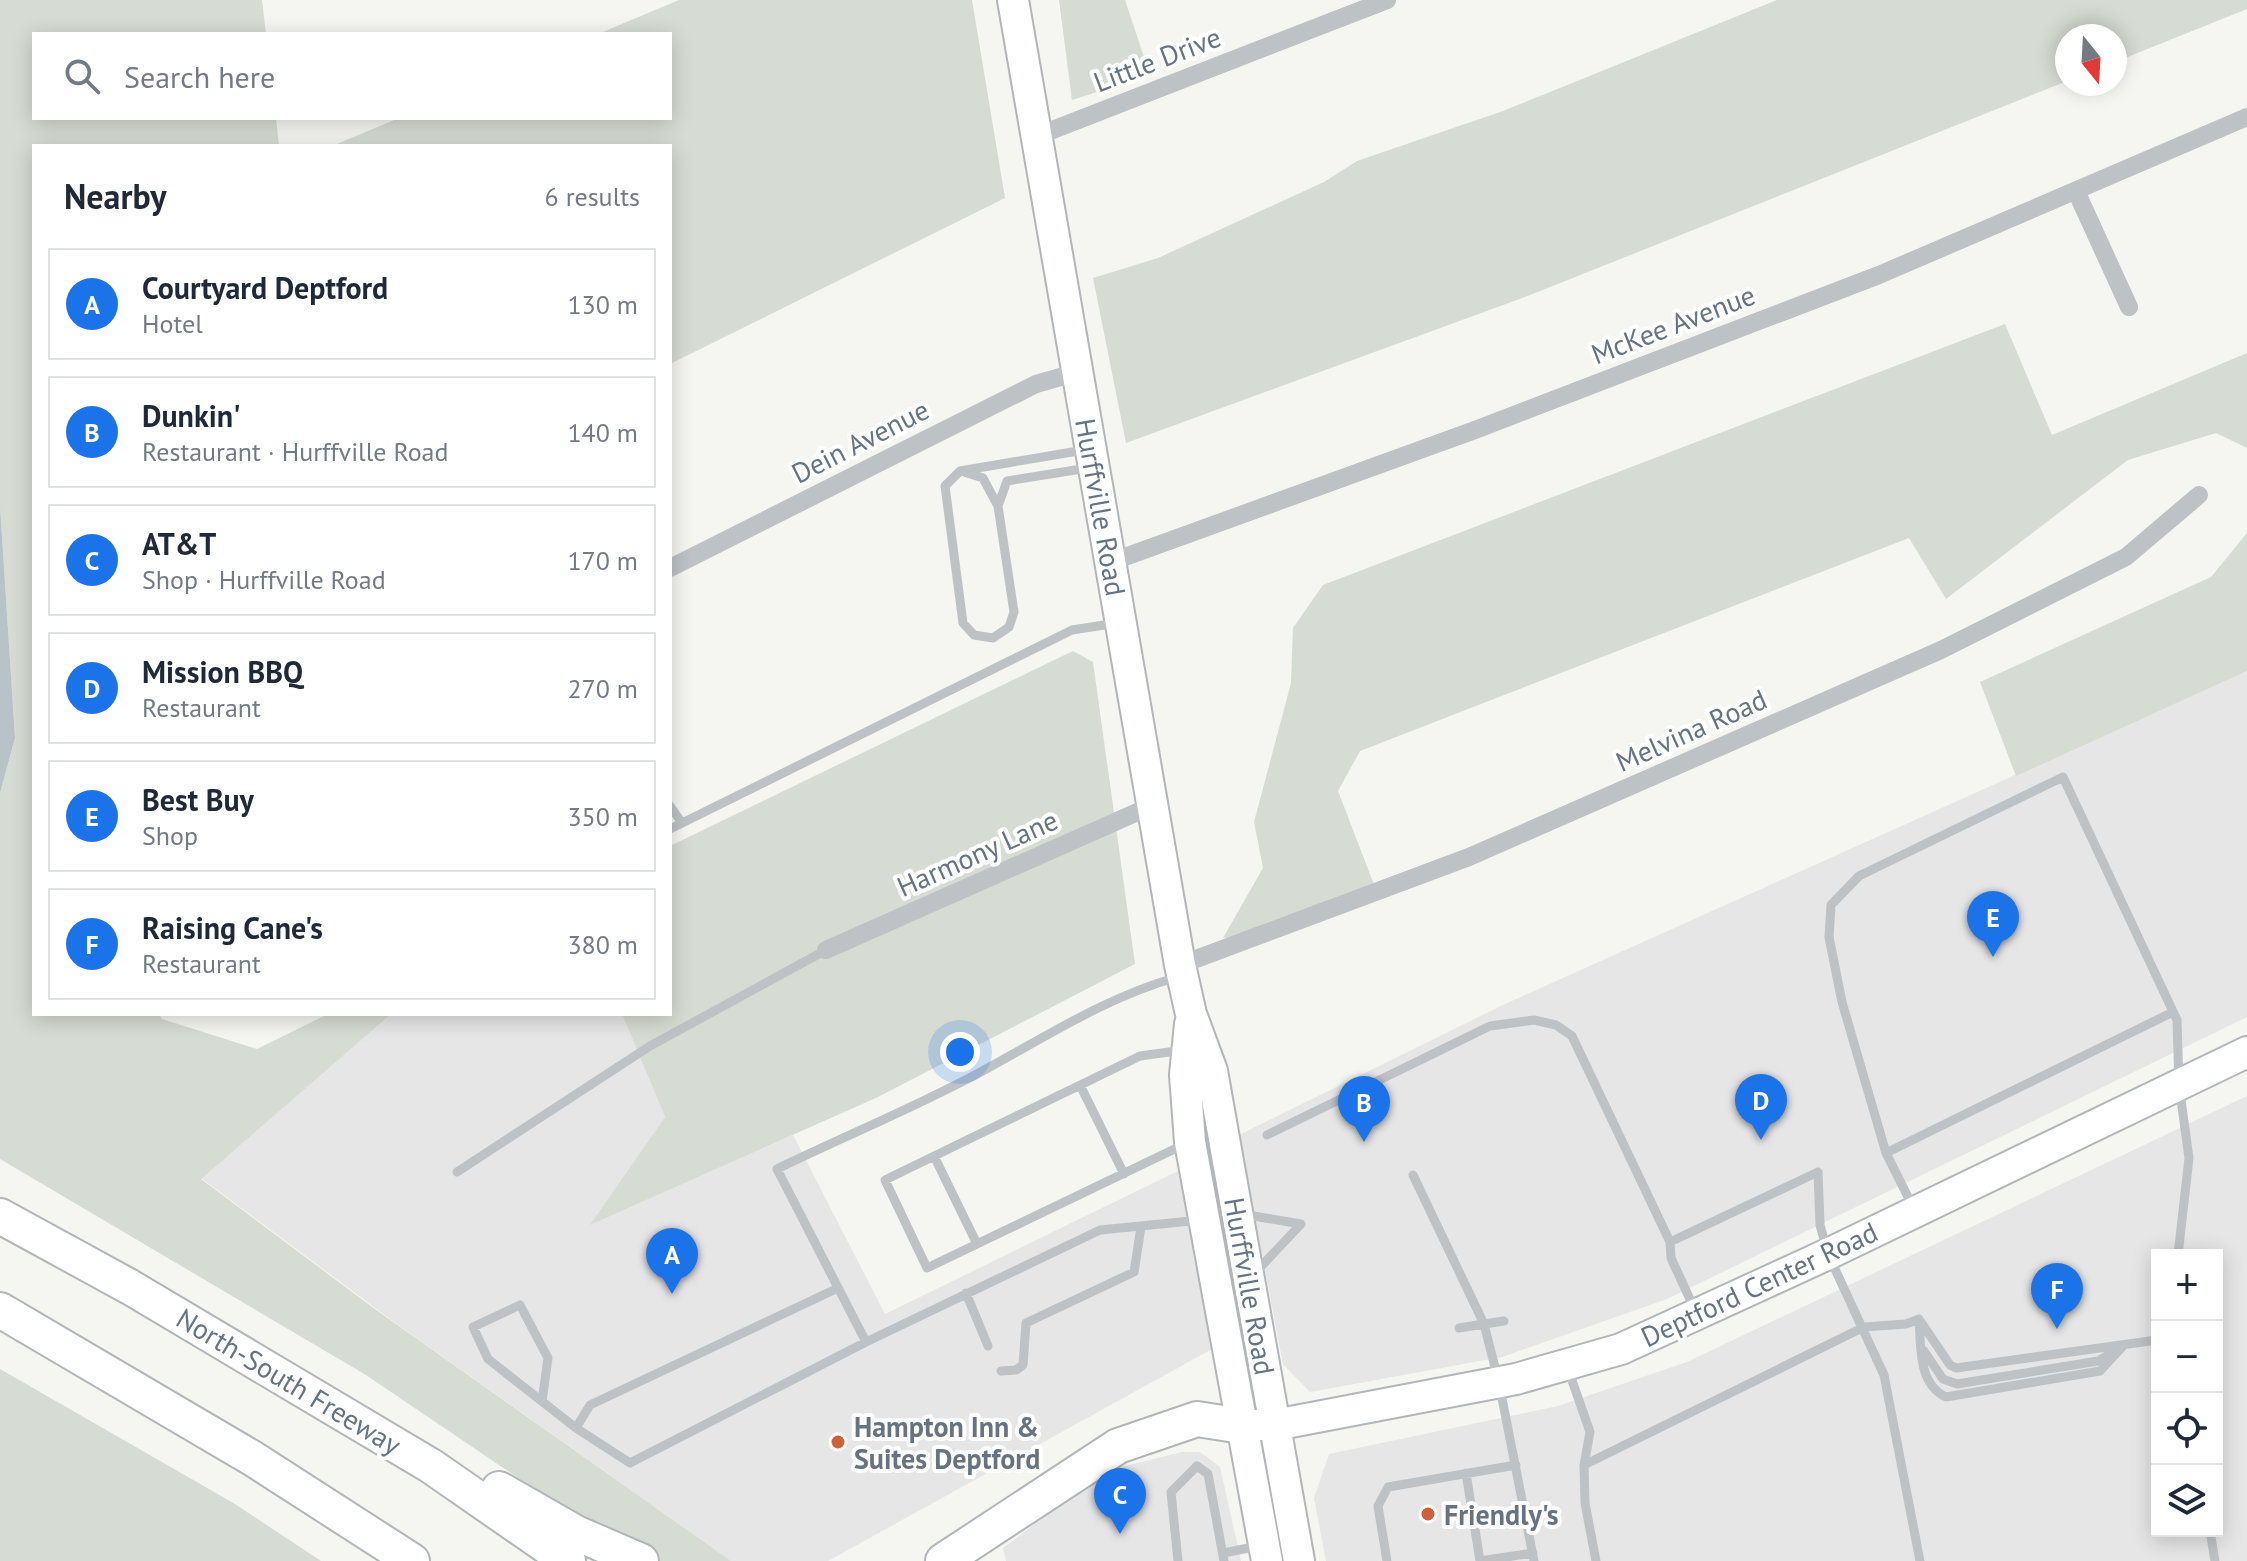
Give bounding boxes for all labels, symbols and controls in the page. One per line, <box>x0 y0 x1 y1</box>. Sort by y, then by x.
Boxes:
street label: Little Drive <box>1088 18 1226 100</box>
north arrow <box>2055 24 2127 96</box>
search box <box>32 32 672 120</box>
icon: search <box>60 54 104 98</box>
text: Search here <box>124 57 275 96</box>
text: Nearby <box>64 174 166 218</box>
text: 6 results <box>545 180 640 213</box>
text: Courtyard Deptford <box>142 268 388 307</box>
street label: McKee Avenue <box>1586 276 1760 372</box>
text: A <box>84 288 100 321</box>
text: 130 m <box>567 288 638 321</box>
text: Hotel <box>142 307 203 340</box>
street label: Dein Avenue <box>785 391 935 491</box>
text: Dunkin' <box>142 396 241 435</box>
street label: Hurffville Road <box>1067 415 1135 599</box>
text: B <box>84 416 100 449</box>
text: 140 m <box>567 416 638 449</box>
text: Restaurant · Hurffville Road <box>142 435 449 468</box>
text: AT&T <box>142 524 216 563</box>
text: C <box>85 544 99 577</box>
text: 170 m <box>567 544 638 577</box>
text: Shop · Hurffville Road <box>142 563 386 596</box>
text: Mission BBQ <box>142 652 303 691</box>
text: D <box>84 672 100 705</box>
text: 270 m <box>567 672 638 705</box>
street label: Melvina Road <box>1610 680 1772 780</box>
text: Restaurant <box>142 691 261 724</box>
text: Best Buy <box>142 780 254 819</box>
text: E <box>85 800 99 833</box>
text: 350 m <box>567 800 638 833</box>
street label: Harmony Lane <box>891 801 1063 905</box>
text: Shop <box>142 819 198 852</box>
pin: E <box>1967 891 2019 957</box>
text: Raising Cane's <box>142 908 323 947</box>
text: F <box>85 928 99 961</box>
text: 380 m <box>567 928 638 961</box>
text: Restaurant <box>142 947 261 980</box>
your location <box>940 1032 980 1072</box>
pin: D <box>1735 1074 1787 1140</box>
pin: B <box>1338 1076 1390 1142</box>
street label: Hurffville Road <box>1216 1194 1284 1378</box>
street label: Deptford Center Road <box>1635 1213 1883 1355</box>
pin: A <box>646 1228 698 1294</box>
map controls <box>2151 1249 2223 1537</box>
button: + <box>2151 1249 2223 1321</box>
pin: F <box>2031 1263 2083 1329</box>
street label: North-South Freeway <box>170 1299 408 1463</box>
button: − <box>2151 1321 2223 1393</box>
button: locate <box>2151 1393 2223 1465</box>
place label: Hampton Inn & Suites Deptford <box>854 1408 1040 1477</box>
marker: Hampton Inn & Suites Deptford <box>829 1433 847 1451</box>
button: layers <box>2151 1465 2223 1537</box>
pin: C <box>1094 1468 1146 1534</box>
place label: Friendly's <box>1444 1496 1559 1533</box>
marker: Friendly's <box>1419 1505 1437 1523</box>

